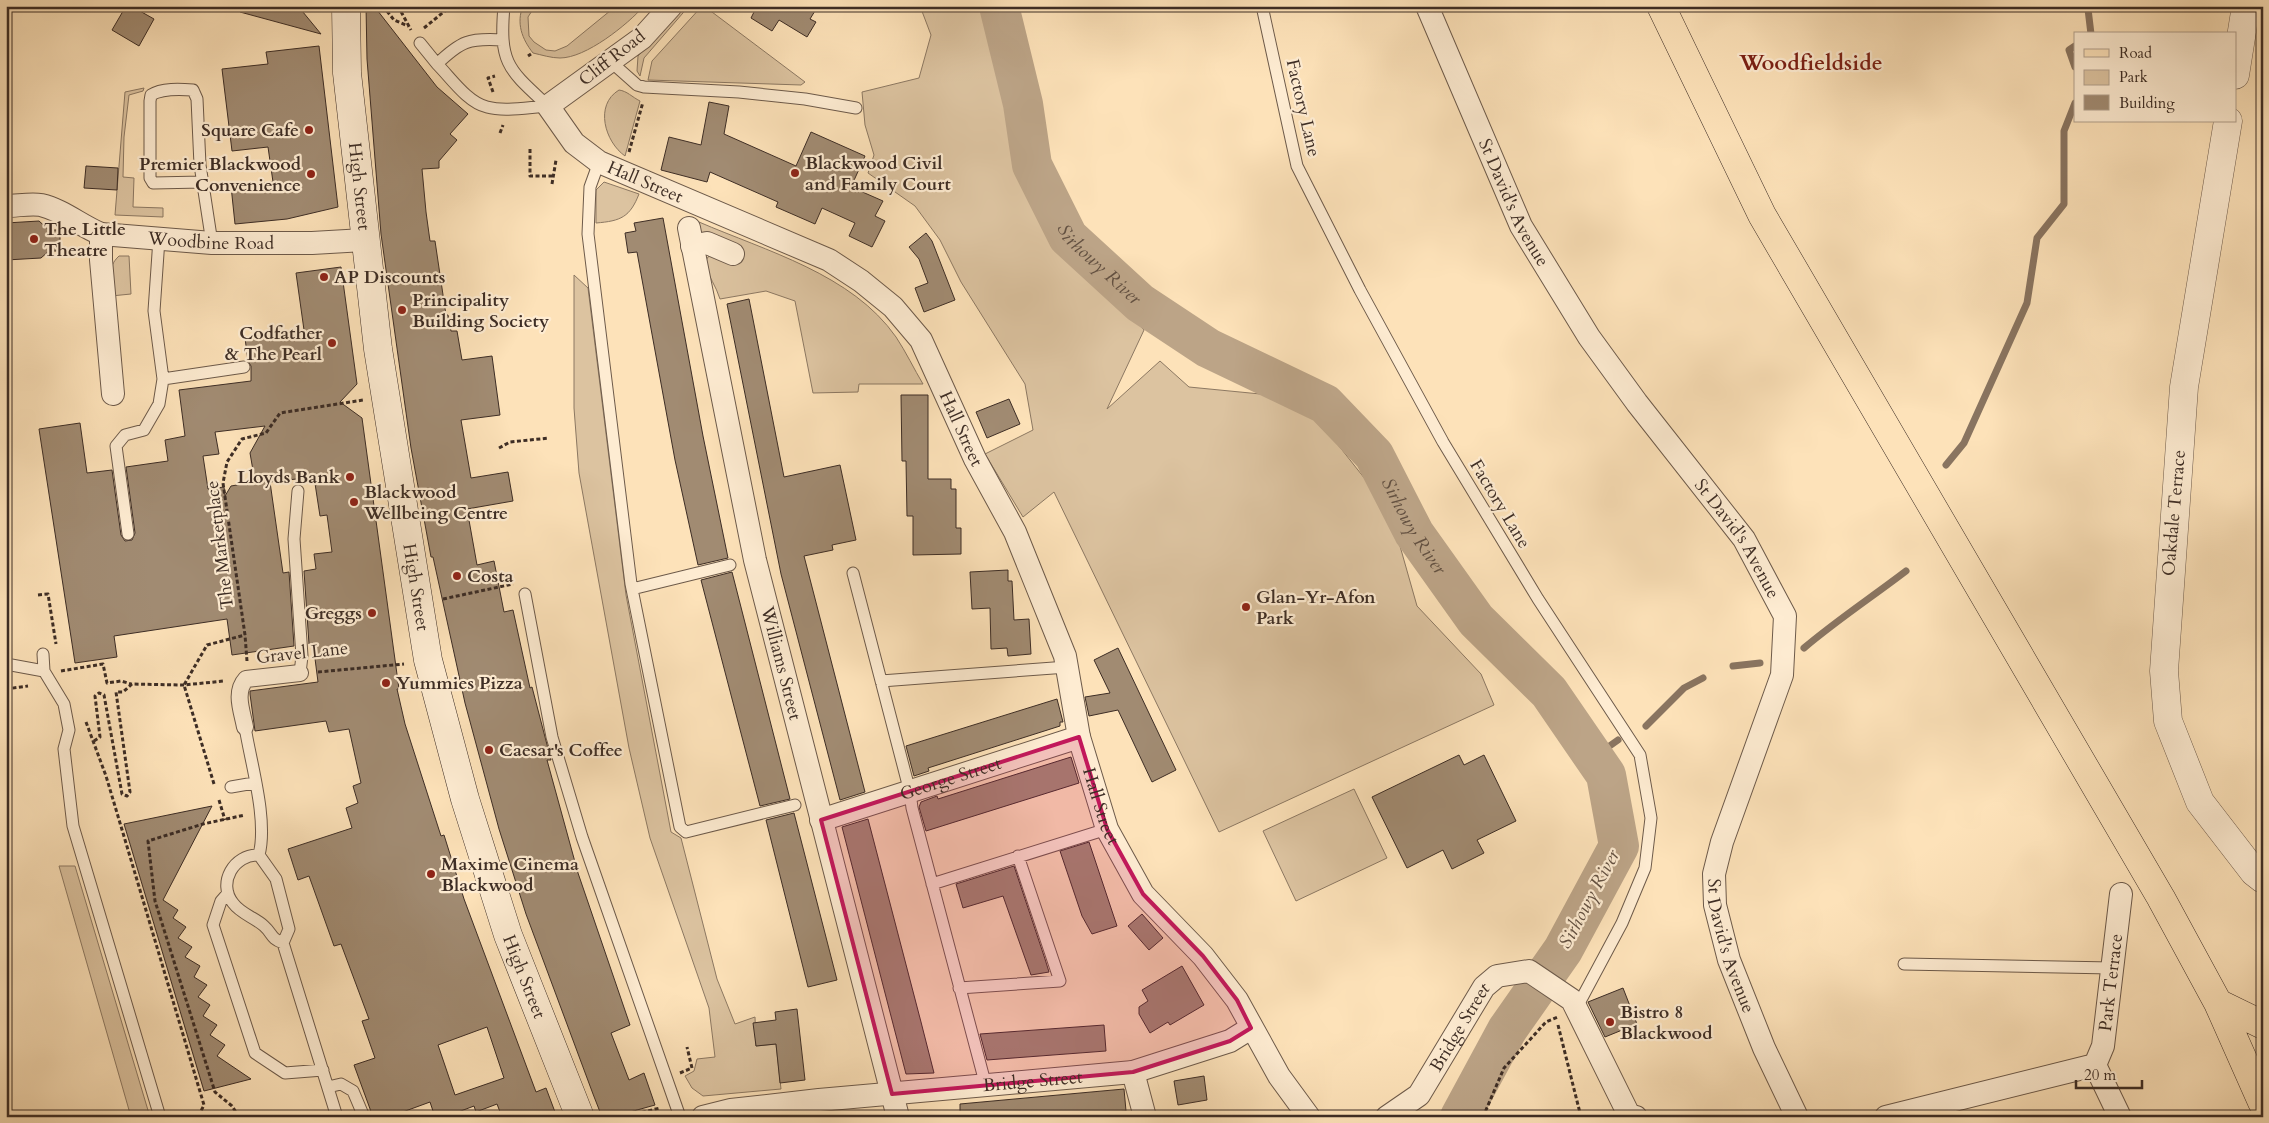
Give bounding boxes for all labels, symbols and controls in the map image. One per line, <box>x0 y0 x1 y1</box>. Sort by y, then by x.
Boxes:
street label: Cliff Road <box>573 24 651 92</box>
legend <box>2074 32 2236 122</box>
text: Road <box>2119 43 2152 63</box>
district label: Woodfieldside <box>1738 48 1883 78</box>
street label: Factory Lane <box>1280 57 1326 159</box>
text: Park <box>2119 67 2148 87</box>
text: Building <box>2119 93 2175 113</box>
place label: Square Cafe <box>201 118 299 143</box>
marker: Square Cafe <box>303 124 315 136</box>
street label: St David's Avenue <box>1473 135 1555 271</box>
street label: High Street <box>342 141 377 232</box>
place label: Blackwood Civil and Family Court <box>805 151 951 197</box>
place label: Premier Blackwood Convenience <box>139 152 302 198</box>
street label: Hall Street <box>603 154 687 209</box>
marker: Blackwood Civil and Family Court <box>789 167 801 179</box>
marker: Premier Blackwood Convenience <box>305 168 317 180</box>
place label: The Little Theatre <box>44 217 126 263</box>
water label: Sirhowy River <box>1050 219 1148 311</box>
street label: Woodbine Road <box>146 225 274 256</box>
marker: The Little Theatre <box>28 233 40 245</box>
place label: AP Discounts <box>334 265 445 290</box>
marker: AP Discounts <box>318 271 330 283</box>
place label: Principality Building Society <box>412 288 550 334</box>
marker: Principality Building Society <box>396 304 408 316</box>
place label: Codfather & The Pearl <box>225 321 323 367</box>
marker: Codfather & The Pearl <box>326 337 338 349</box>
street label: Hall Street <box>933 387 989 471</box>
street label: Oakdale Terrace <box>2156 449 2192 577</box>
street label: Factory Lane <box>1464 455 1536 553</box>
place label: Lloyds Bank <box>237 465 341 490</box>
marker: Lloyds Bank <box>344 471 356 483</box>
water label: Sirhowy River <box>1375 473 1453 580</box>
street label: St David's Avenue <box>1689 473 1786 603</box>
street label: The Marketplace <box>200 479 240 611</box>
place label: Blackwood Wellbeing Centre <box>363 480 508 526</box>
marker: Blackwood Wellbeing Centre <box>348 496 360 508</box>
street label: High Street <box>397 542 436 633</box>
place label: Costa <box>467 564 514 589</box>
marker: Costa <box>451 570 463 582</box>
place label: Glan-Yr-Afon Park <box>1256 585 1376 631</box>
place label: Greggs <box>305 601 362 626</box>
marker: Glan-Yr-Afon Park <box>1240 601 1252 613</box>
street label: Williams Street <box>755 603 808 723</box>
marker: Greggs <box>366 607 378 619</box>
street label: Gravel Lane <box>255 636 349 670</box>
place label: Yummies Pizza <box>396 671 523 696</box>
marker: Yummies Pizza <box>380 677 392 689</box>
place label: Caesar's Coffee <box>499 738 623 763</box>
marker: Caesar's Coffee <box>483 744 495 756</box>
street label: George Street <box>897 750 1005 806</box>
street label: Hall Street <box>1076 764 1126 850</box>
water label: Sirhowy River <box>1552 844 1626 953</box>
place label: Maxime Cinema Blackwood <box>441 852 579 898</box>
marker: Maxime Cinema Blackwood <box>425 868 437 880</box>
street label: St David's Avenue <box>1701 878 1761 1017</box>
street label: High Street <box>497 931 552 1023</box>
street label: Park Terrace <box>2092 932 2129 1033</box>
street label: Bridge Street <box>1423 975 1495 1076</box>
place label: Bistro 8 Blackwood <box>1620 1000 1713 1046</box>
marker: Bistro 8 Blackwood <box>1604 1016 1616 1028</box>
scale bar <box>2076 1058 2143 1090</box>
street label: Bridge Street <box>982 1064 1084 1098</box>
text: 20 m <box>2084 1065 2116 1085</box>

